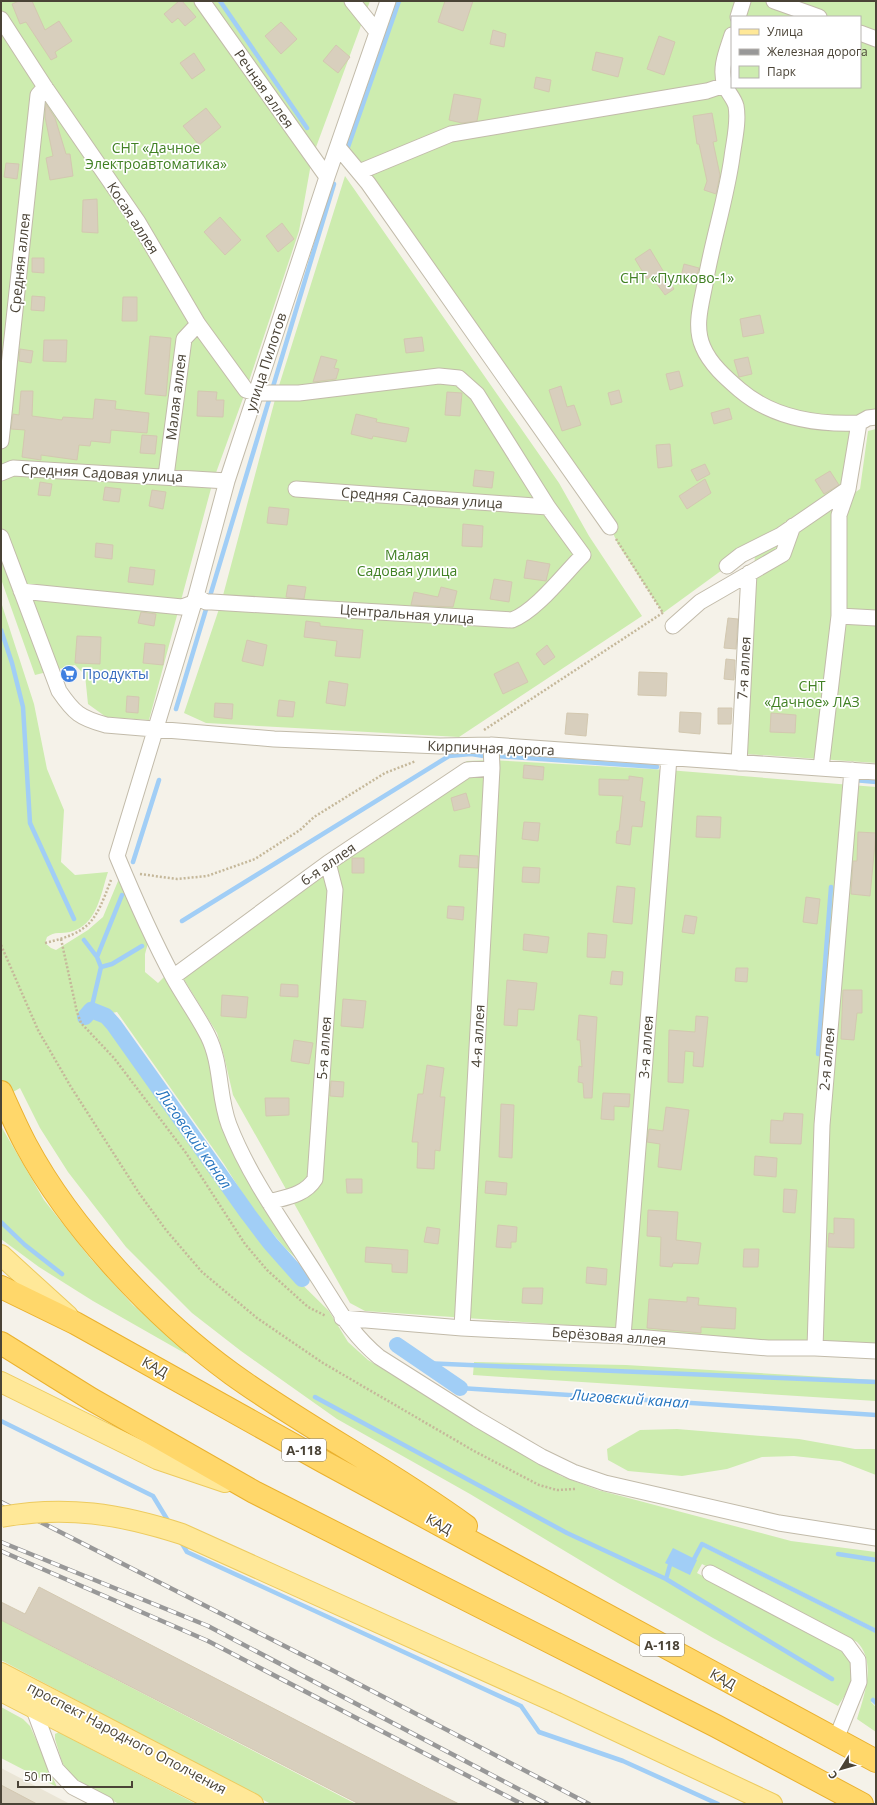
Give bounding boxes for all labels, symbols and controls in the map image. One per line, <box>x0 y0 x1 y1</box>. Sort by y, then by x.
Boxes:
legend <box>731 16 861 88</box>
text: Улица <box>767 23 803 40</box>
text: Железная дорога <box>767 43 868 60</box>
street label: Речная аллея <box>230 45 299 132</box>
text: Парк <box>767 63 797 80</box>
park label: СНТ «Дачное Электроавтоматика» <box>85 138 227 173</box>
street label: Косая аллея <box>103 178 164 257</box>
street label: Средняя аллея <box>5 212 34 314</box>
park label: СНТ «Пулково-1» <box>620 268 734 287</box>
street label: улица Пилотов <box>241 310 290 414</box>
street label: Малая аллея <box>161 353 190 441</box>
street label: Средняя Садовая улица <box>21 459 183 486</box>
street label: Средняя Садовая улица <box>341 482 504 513</box>
park label: Малая Садовая улица <box>357 545 457 580</box>
street label: Центральная улица <box>339 599 475 628</box>
street label: 7-я аллея <box>732 636 755 700</box>
supermarket icon: Продукты <box>59 664 79 684</box>
place label: Продукты <box>82 664 149 683</box>
park label: СНТ «Дачное» ЛАЗ <box>764 676 860 711</box>
street label: Кирпичная дорога <box>427 736 555 759</box>
street label: 6-я аллея <box>296 838 359 890</box>
street label: 4-я аллея <box>466 1004 489 1068</box>
street label: 3-я аллея <box>634 1015 657 1079</box>
street label: 5-я аллея <box>312 1016 335 1080</box>
street label: 2-я аллея <box>814 1027 839 1091</box>
water label: Лиговский канал <box>152 1084 237 1193</box>
street label: Берёзовая аллея <box>551 1322 667 1349</box>
street label: КАД <box>139 1352 172 1382</box>
water label: Лиговский канал <box>569 1384 690 1412</box>
road number: А-118 <box>282 1439 326 1461</box>
street label: КАД <box>423 1509 456 1539</box>
road number: А-118 <box>640 1634 684 1656</box>
street label: КАД <box>707 1664 740 1694</box>
street label: проспект Народного Ополчения <box>24 1677 230 1798</box>
north arrow <box>821 1749 861 1789</box>
scale bar <box>18 1763 132 1789</box>
text: 50 m <box>24 1768 52 1785</box>
text: С <box>825 1768 841 1783</box>

